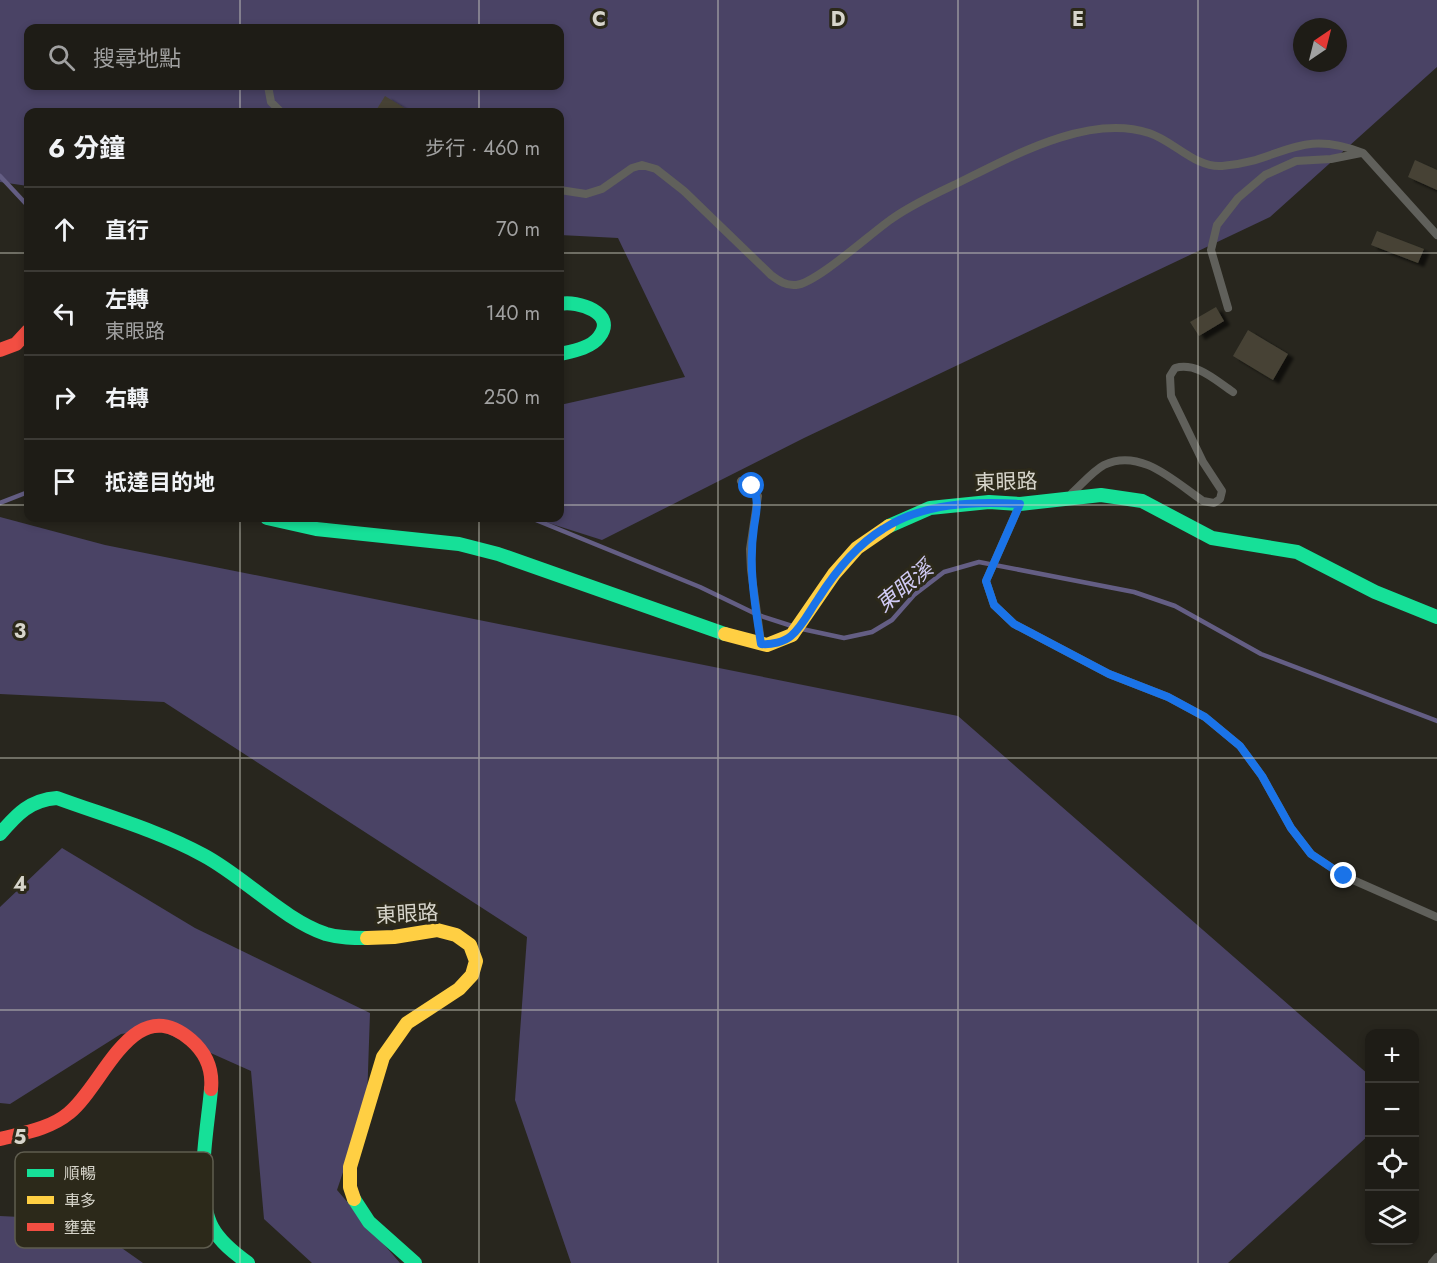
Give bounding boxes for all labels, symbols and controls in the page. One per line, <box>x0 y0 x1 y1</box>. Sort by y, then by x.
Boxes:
text: C <box>592 5 606 34</box>
text: D <box>831 5 845 34</box>
text: E <box>1072 5 1084 34</box>
north arrow <box>1293 18 1347 72</box>
search box <box>24 24 564 90</box>
icon: search <box>45 41 78 74</box>
text: 搜尋地點 <box>93 42 181 74</box>
text: 6 分鐘 <box>48 129 125 167</box>
text: 步行 · 460 m <box>425 134 540 163</box>
icon: ahead <box>48 213 81 246</box>
text: 直行 <box>105 214 149 246</box>
text: 70 m <box>496 215 540 244</box>
text: 左轉 <box>105 283 149 315</box>
icon: left <box>48 297 81 330</box>
text: 140 m <box>486 299 540 328</box>
text: 東眼路 <box>105 317 165 346</box>
icon: right <box>48 381 81 414</box>
text: 右轉 <box>105 382 149 414</box>
text: 250 m <box>484 383 540 412</box>
icon: arrive <box>48 465 81 498</box>
text: 抵達目的地 <box>105 466 215 498</box>
street label: 東眼路 <box>974 466 1038 498</box>
route start <box>738 472 764 498</box>
water label: 東眼溪 <box>868 551 942 619</box>
text: 3 <box>14 617 26 646</box>
route end <box>1330 862 1356 888</box>
text: 4 <box>13 870 27 899</box>
street label: 東眼路 <box>375 897 439 931</box>
map controls <box>1365 1029 1419 1245</box>
button: + <box>1365 1029 1419 1083</box>
button: − <box>1365 1083 1419 1137</box>
text: 5 <box>14 1123 27 1152</box>
button: locate <box>1365 1137 1419 1191</box>
legend <box>15 1152 213 1248</box>
text: 順暢 <box>64 1162 96 1185</box>
text: 車多 <box>64 1189 96 1212</box>
button: layers <box>1365 1191 1419 1245</box>
text: 壅塞 <box>64 1216 96 1239</box>

